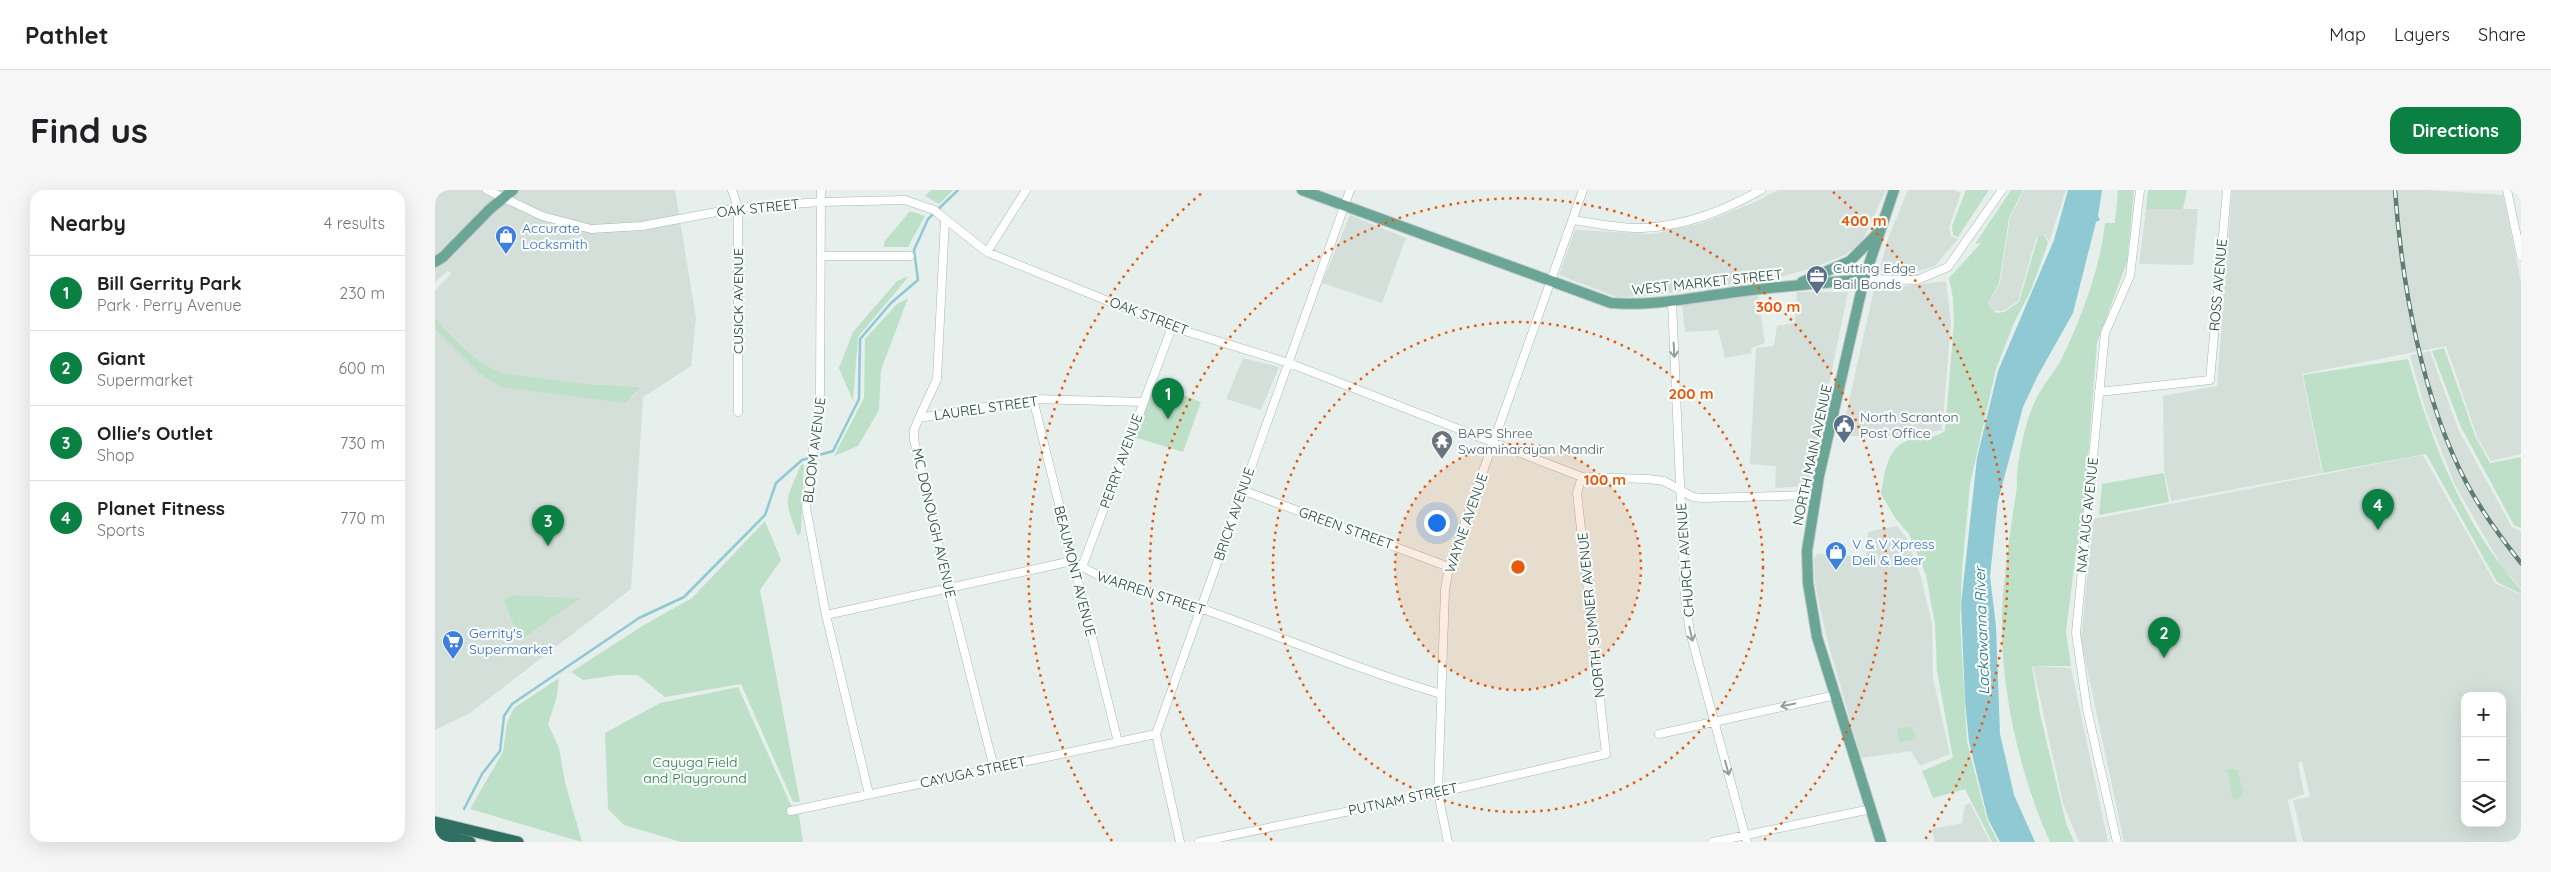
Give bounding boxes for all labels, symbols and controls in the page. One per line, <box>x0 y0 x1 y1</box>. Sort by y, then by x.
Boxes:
text: Pathlet <box>25 20 109 50</box>
text: Map <box>2329 23 2366 46</box>
text: Layers <box>2394 23 2450 46</box>
text: Share <box>2478 23 2526 46</box>
button: Directions <box>2390 107 2521 154</box>
text: Find us <box>30 108 148 152</box>
street label: OAK STREET <box>716 195 800 221</box>
text: Nearby <box>50 210 126 236</box>
text: 400 m <box>1841 211 1887 230</box>
text: 4 results <box>324 213 385 233</box>
place label: Accurate Locksmith <box>522 219 588 253</box>
shop icon: Accurate Locksmith <box>494 224 518 255</box>
street label: ROSS AVENUE <box>2205 238 2231 332</box>
street label: CUSICK AVENUE <box>729 248 747 354</box>
place label: Cutting Edge Bail Bonds <box>1833 259 1916 293</box>
office icon: Cutting Edge Bail Bonds <box>1805 264 1829 295</box>
street label: WEST MARKET STREET <box>1631 265 1783 299</box>
text: Bill Gerrity Park <box>97 271 242 295</box>
text: 1 <box>63 283 69 303</box>
text: 230 m <box>339 283 385 303</box>
street label: OAK STREET <box>1107 293 1191 339</box>
text: Park · Perry Avenue <box>97 295 242 315</box>
text: 300 m <box>1756 297 1800 316</box>
one-way arrow <box>1669 342 1679 358</box>
text: Giant <box>97 346 146 370</box>
text: 2 <box>61 358 71 378</box>
text: 600 m <box>338 358 385 378</box>
text: Supermarket <box>97 370 193 390</box>
pin: 1 <box>1152 378 1184 419</box>
street label: NORTH MAIN AVENUE <box>1788 383 1836 527</box>
text: 200 m <box>1669 384 1714 403</box>
street label: LAUREL STREET <box>933 392 1039 424</box>
street label: BLOOM AVENUE <box>799 396 829 504</box>
place label: North Scranton Post Office <box>1860 408 1959 442</box>
street label: PERRY AVENUE <box>1096 411 1147 511</box>
public building icon: North Scranton Post Office <box>1832 413 1856 444</box>
text: Ollie's Outlet <box>97 421 213 445</box>
place label: BAPS Shree Swaminarayan Mandir <box>1458 424 1605 458</box>
temple icon: BAPS Shree Swaminarayan Mandir <box>1430 429 1454 460</box>
text: 3 <box>62 433 70 453</box>
text: 730 m <box>340 433 385 453</box>
text: Shop <box>97 445 134 465</box>
street label: MC DONOUGH AVENUE <box>908 446 960 600</box>
street label: NAY AUG AVENUE <box>2072 456 2102 574</box>
street label: BRICK AVENUE <box>1210 465 1258 563</box>
text: 100 m <box>1584 470 1626 489</box>
street label: WAYNE AVENUE <box>1440 471 1492 575</box>
pin: 4 <box>2362 489 2394 530</box>
text: Planet Fitness <box>97 496 225 520</box>
street label: CHURCH AVENUE <box>1672 502 1698 618</box>
street label: GREEN STREET <box>1296 503 1396 553</box>
street label: BEAUMONT AVENUE <box>1050 504 1100 638</box>
pin: 3 <box>532 505 564 546</box>
text: 4 <box>61 508 71 528</box>
text: 770 m <box>340 508 385 528</box>
your location <box>1424 510 1450 536</box>
text: Sports <box>97 520 145 540</box>
street label: NORTH SUMNER AVENUE <box>1573 531 1609 699</box>
place label: V & V Xpress Deli & Beer <box>1852 535 1935 569</box>
shop icon: V & V Xpress Deli & Beer <box>1824 540 1848 571</box>
centre of rings <box>1509 558 1527 576</box>
water label: Lackawanna River <box>1970 564 1993 695</box>
street label: WARREN STREET <box>1094 567 1208 619</box>
pin: 2 <box>2148 617 2180 658</box>
place label: Gerrity's Supermarket <box>469 624 553 658</box>
one-way arrow <box>1687 626 1696 642</box>
supermarket icon: Gerrity's Supermarket <box>441 629 465 660</box>
map controls <box>2461 692 2506 827</box>
button: + <box>2461 692 2506 737</box>
one-way arrow <box>1780 701 1796 710</box>
button: − <box>2461 737 2506 782</box>
street label: CAYUGA STREET <box>918 752 1028 792</box>
park label: Cayuga Field and Playground <box>643 753 747 787</box>
one-way arrow <box>1723 759 1733 775</box>
street label: PUTNAM STREET <box>1347 779 1459 819</box>
button: layers <box>2461 782 2506 827</box>

